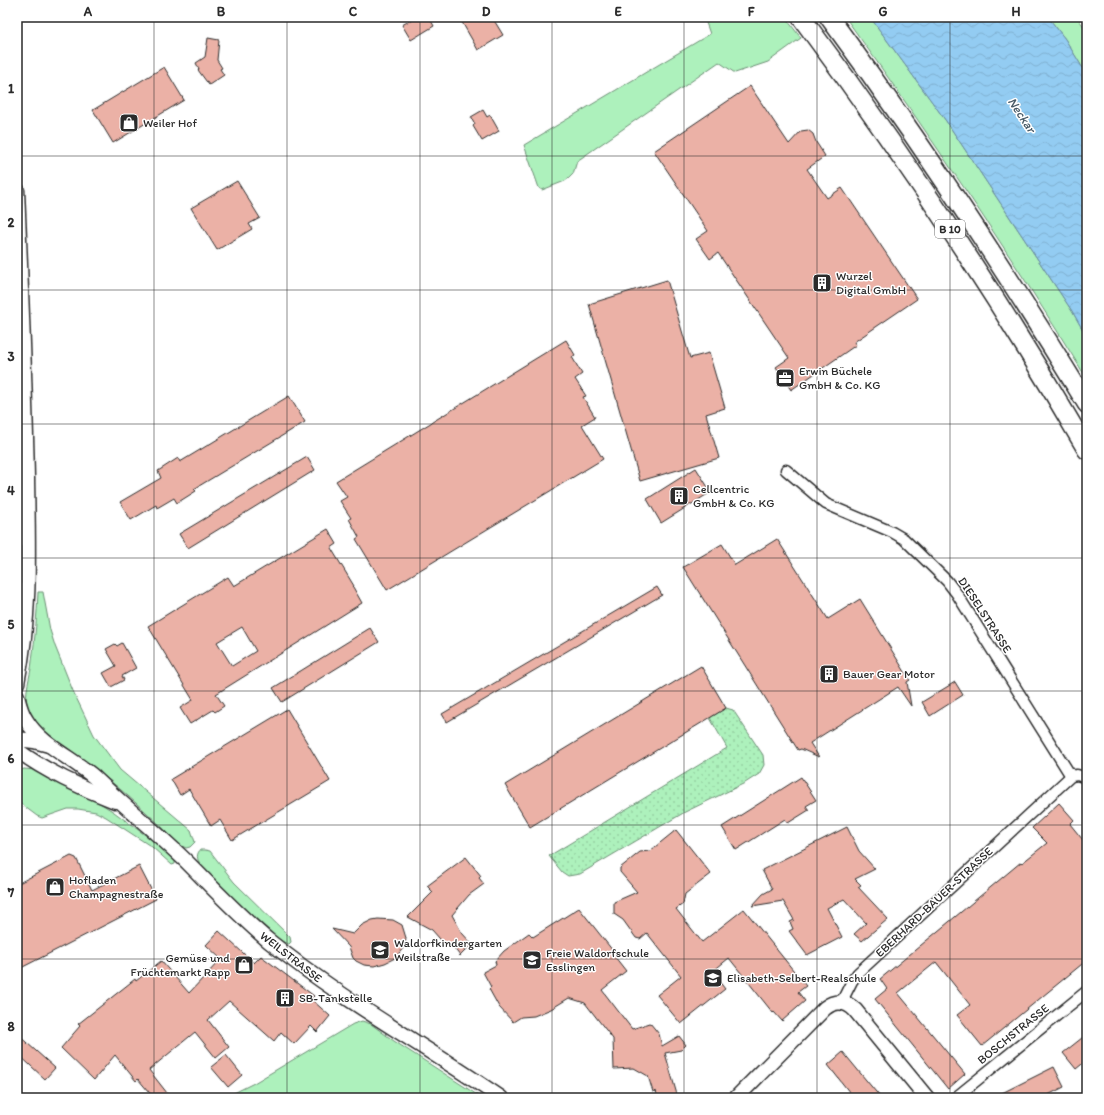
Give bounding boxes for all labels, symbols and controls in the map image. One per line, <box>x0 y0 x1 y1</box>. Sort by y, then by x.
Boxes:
text: A <box>83 4 93 19</box>
text: B <box>217 4 226 19</box>
text: C <box>349 4 358 19</box>
text: D <box>482 4 491 19</box>
text: E <box>614 4 622 19</box>
text: F <box>748 4 755 19</box>
text: G <box>879 4 888 19</box>
text: H <box>1012 4 1021 19</box>
text: 1 <box>8 81 14 96</box>
water label: Neckar <box>1005 95 1040 137</box>
shop icon: Weiler Hof <box>118 112 140 134</box>
place label: Weiler Hof <box>143 116 198 130</box>
text: 2 <box>8 215 15 230</box>
road number: B 10 <box>935 220 965 238</box>
place label: Wurzel Digital GmbH <box>836 269 906 297</box>
building icon: Wurzel Digital GmbH <box>811 272 833 294</box>
text: 3 <box>7 349 15 364</box>
place label: Erwin Büchele GmbH & Co. KG <box>799 364 881 392</box>
office icon: Erwin Büchele GmbH & Co. KG <box>774 367 796 389</box>
place label: Cellcentric GmbH & Co. KG <box>693 482 775 510</box>
text: 4 <box>7 483 15 498</box>
building icon: Cellcentric GmbH & Co. KG <box>668 485 690 507</box>
street label: DIESELSTRASSE <box>955 575 1015 656</box>
text: 5 <box>8 617 15 632</box>
building icon: Bauer Gear Motor <box>818 663 840 685</box>
place label: Bauer Gear Motor <box>843 667 935 681</box>
text: 6 <box>8 751 15 766</box>
street label: EBERHARD-BAUER-STRASSE <box>873 844 996 960</box>
place label: Hofladen Champagnestraße <box>69 873 164 901</box>
shop icon: Hofladen Champagnestraße <box>44 876 66 898</box>
text: 7 <box>7 885 15 900</box>
street label: WEILSTRASSE <box>257 928 325 986</box>
place label: Waldorfkindergarten Weilstraße <box>394 936 502 964</box>
school or university icon: Waldorfkindergarten Weilstraße <box>369 939 391 961</box>
place label: Freie Waldorfschule Esslingen <box>546 946 649 974</box>
school or university icon: Freie Waldorfschule Esslingen <box>521 949 543 971</box>
place label: Gemüse und Früchtemarkt Rapp <box>131 951 230 979</box>
shop icon: Gemüse und Früchtemarkt Rapp <box>233 954 255 976</box>
school or university icon: Elisabeth-Selbert-Realschule <box>702 967 724 989</box>
place label: Elisabeth-Selbert-Realschule <box>727 971 877 985</box>
building icon: SB-Tankstelle <box>274 987 296 1009</box>
place label: SB-Tankstelle <box>299 991 372 1005</box>
street label: BOSCHSTRASSE <box>974 1001 1052 1067</box>
text: 8 <box>7 1019 15 1034</box>

